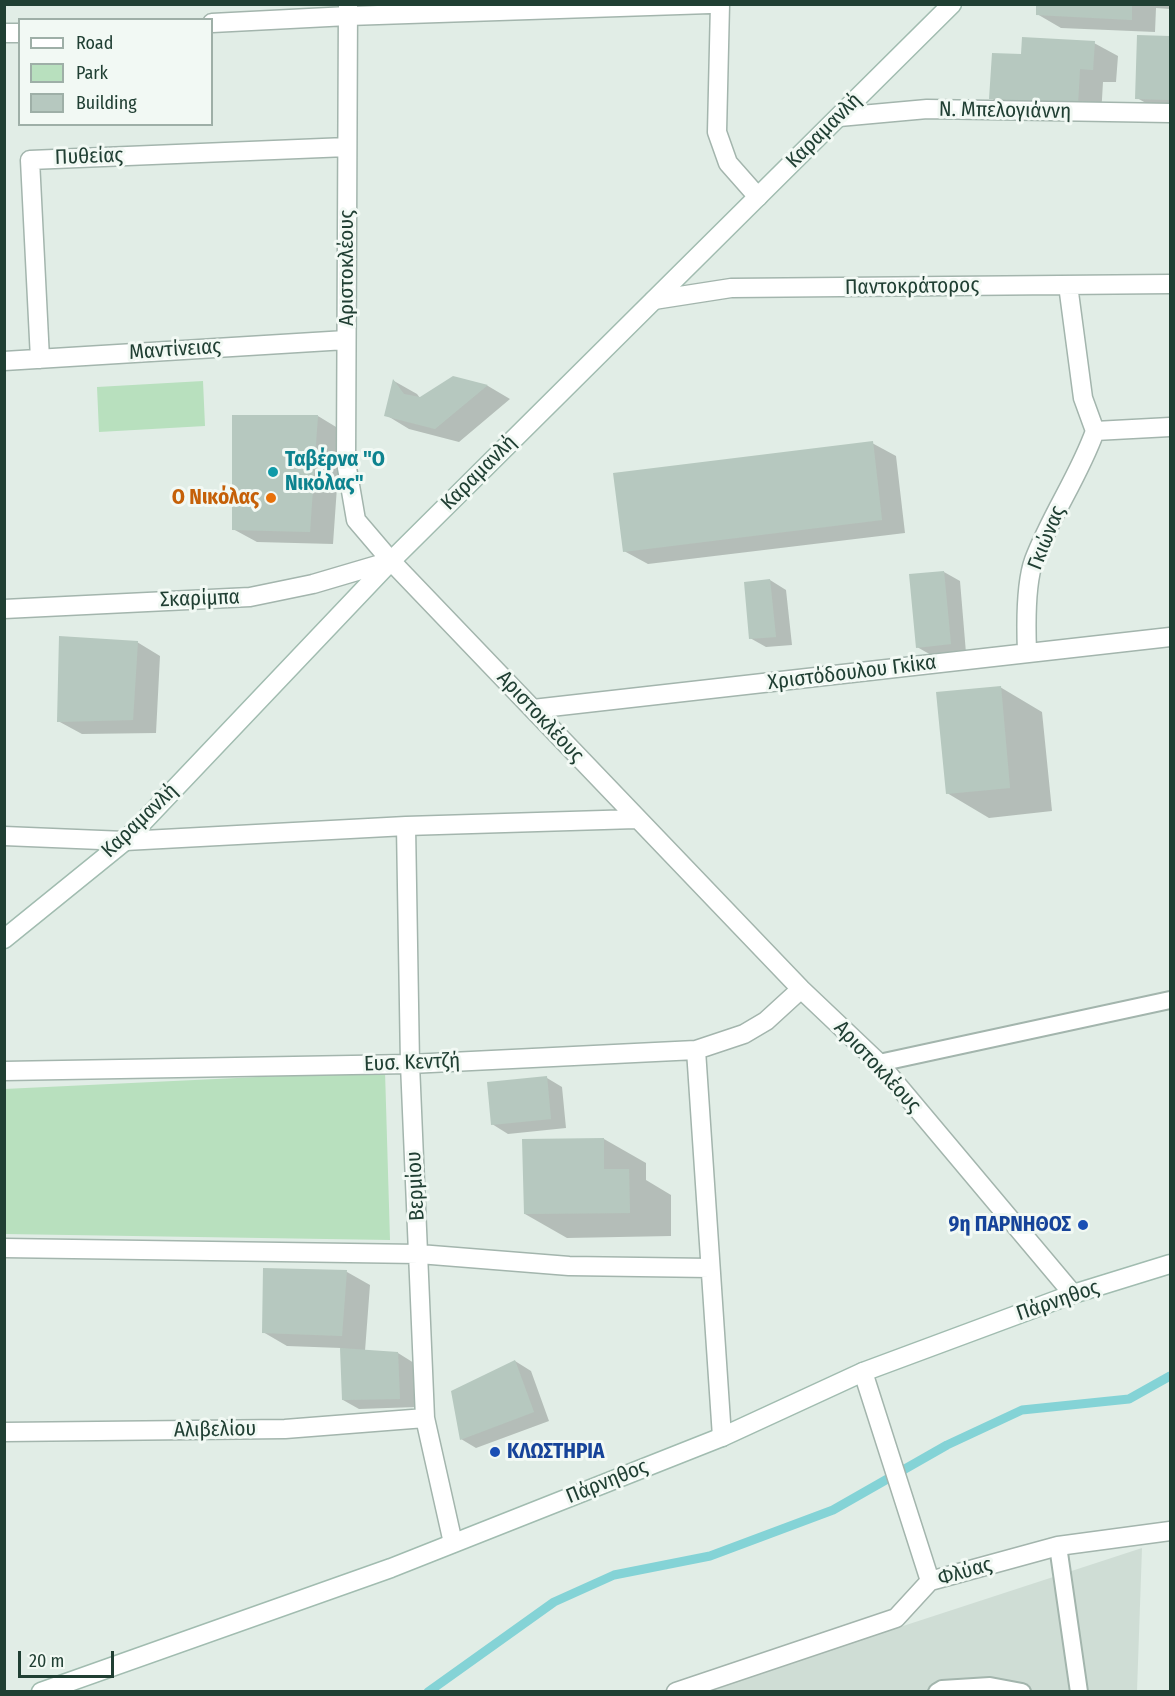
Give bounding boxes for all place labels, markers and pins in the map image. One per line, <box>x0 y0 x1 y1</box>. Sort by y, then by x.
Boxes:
place label: Ταβέρνα "Ο Νικόλας" <box>285 447 385 497</box>
marker: Ταβέρνα "Ο Νικόλας" <box>266 465 280 479</box>
place label: Ο Νικόλας <box>172 485 259 511</box>
marker: Ο Νικόλας <box>264 491 278 505</box>
place label: 9η ΠΑΡΝΗΘΟΣ <box>949 1212 1071 1238</box>
marker: 9η ΠΑΡΝΗΘΟΣ <box>1076 1218 1090 1232</box>
place label: ΚΛΩΣΤΗΡΙΑ <box>507 1439 604 1465</box>
marker: ΚΛΩΣΤΗΡΙΑ <box>488 1445 502 1459</box>

